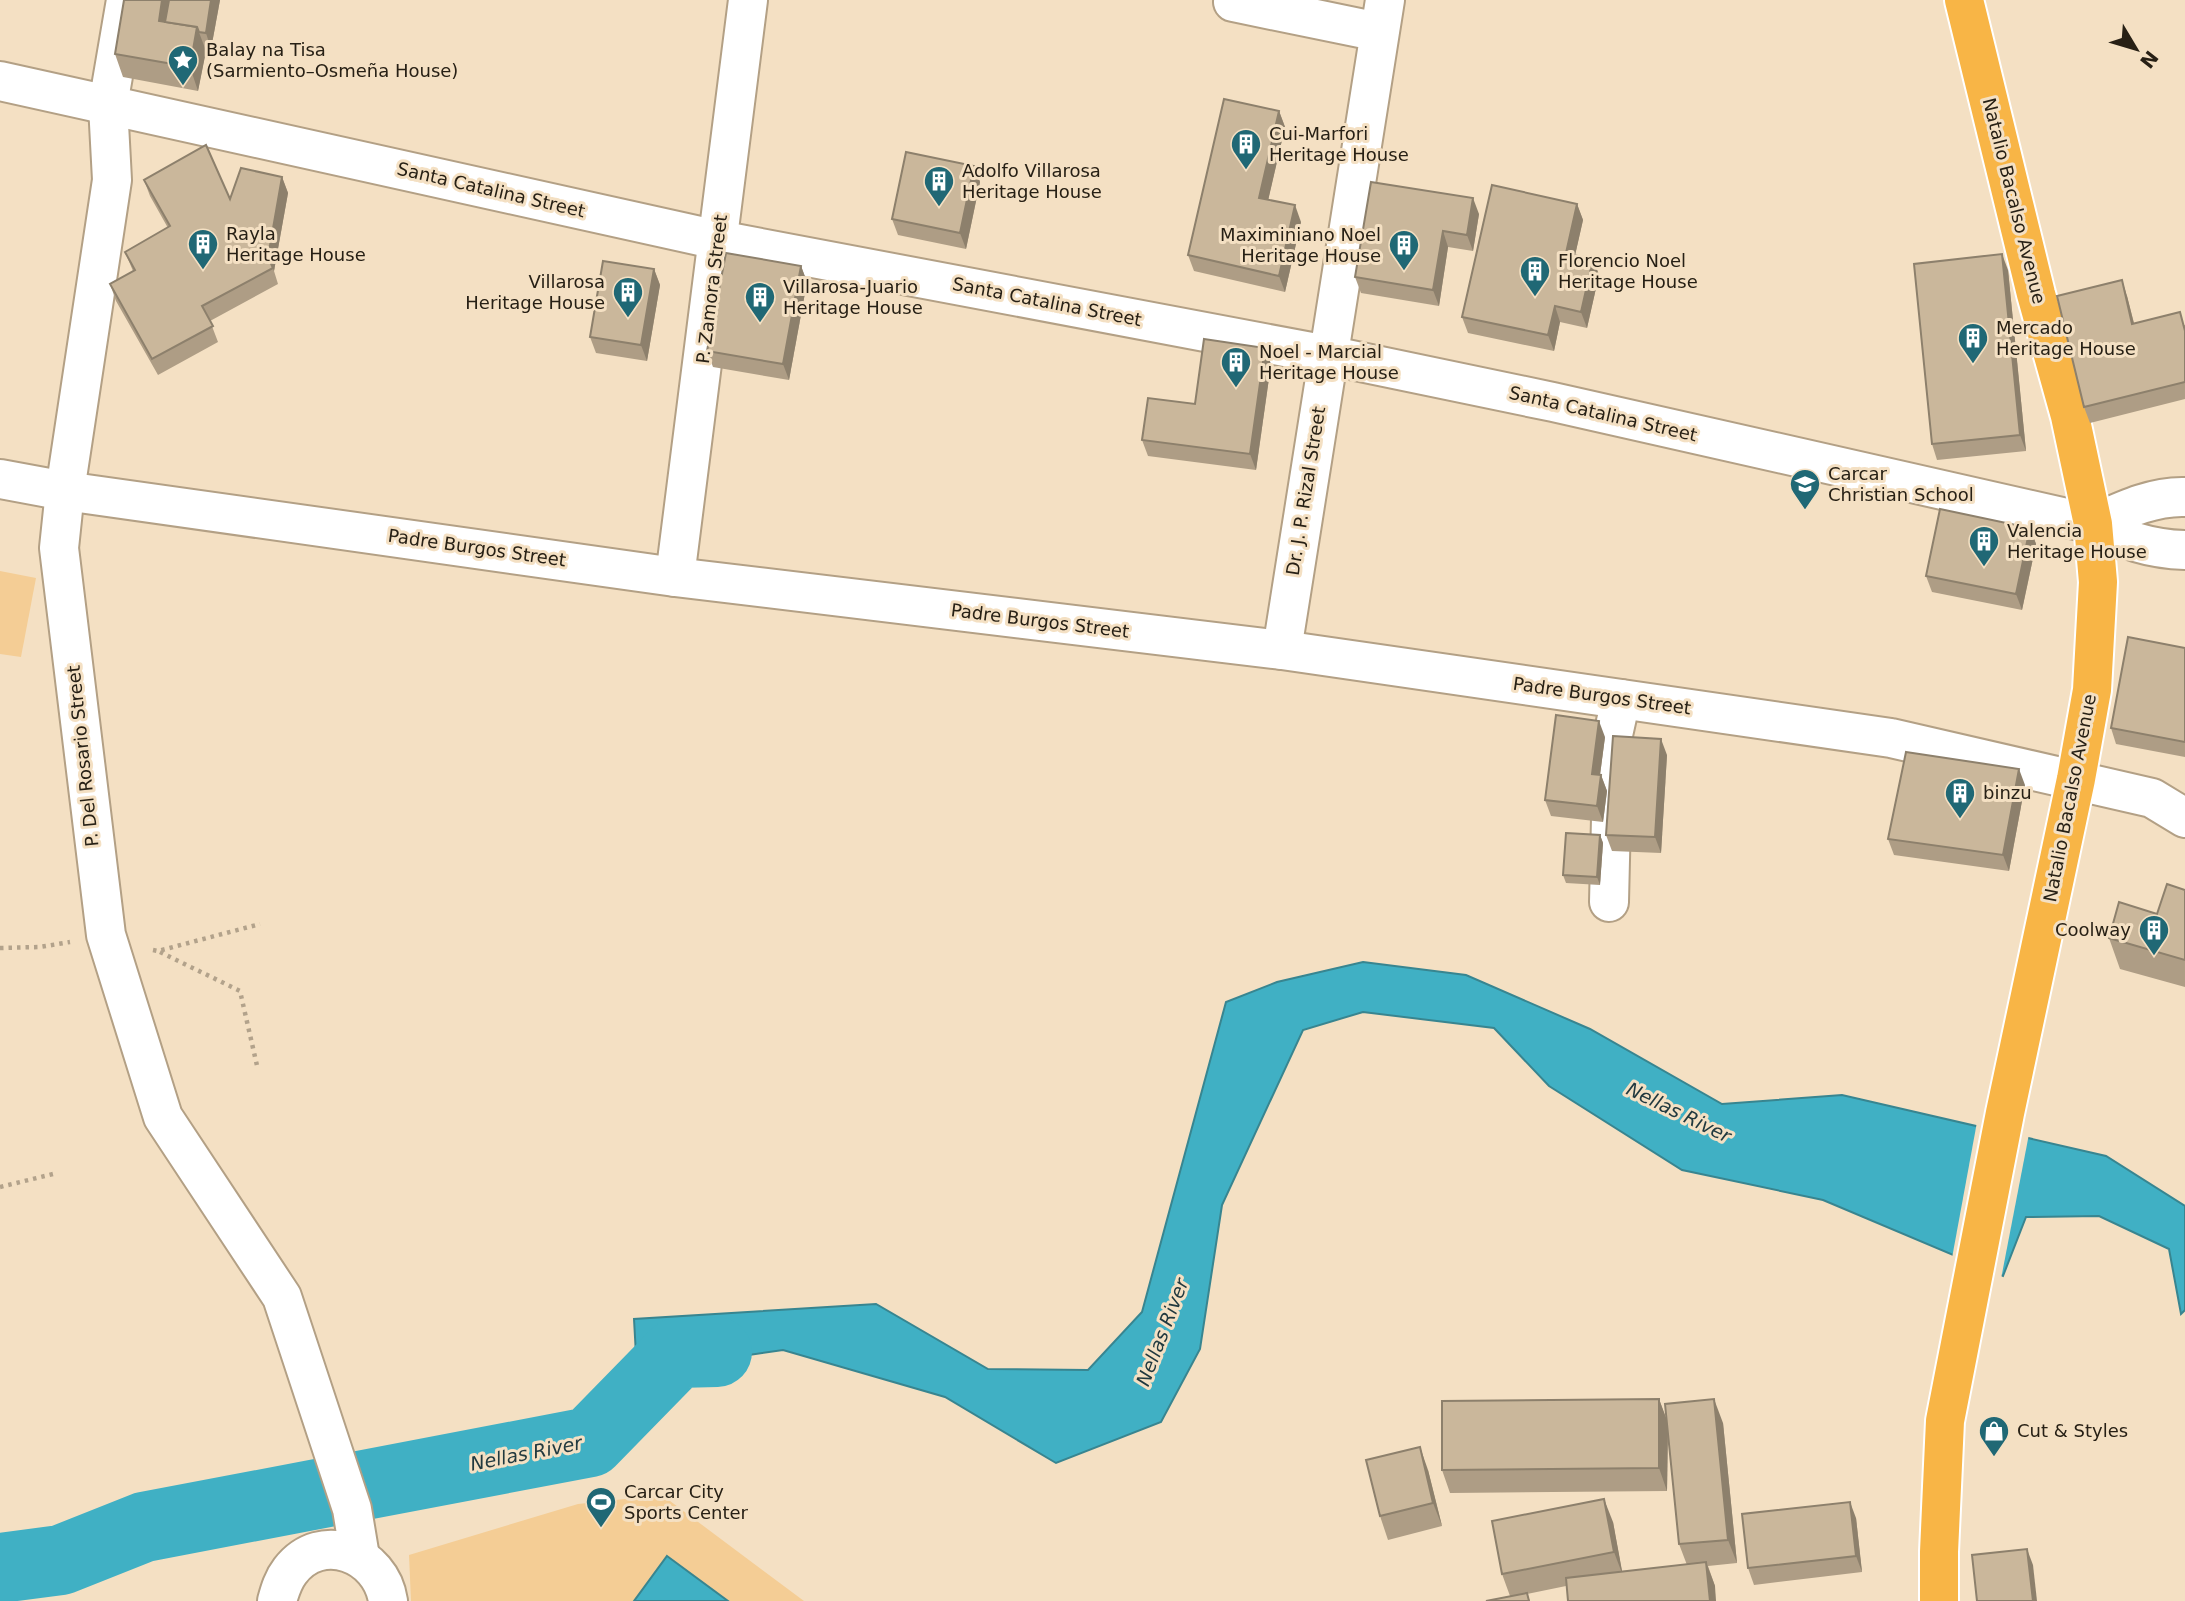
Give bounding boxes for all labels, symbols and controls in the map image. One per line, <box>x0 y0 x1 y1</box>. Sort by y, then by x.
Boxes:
north arrow <box>2101 14 2171 84</box>
place label: Balay na Tisa (Sarmiento–Osmeña House) <box>206 39 458 81</box>
place icon: Balay na Tisa (Sarmiento–Osmeña House) <box>166 43 200 87</box>
text: N <box>2136 46 2163 73</box>
street label: Natalio Bacalso Avenue <box>1979 96 2050 306</box>
place label: Cui-Marfori Heritage House <box>1269 123 1409 165</box>
building icon: Cui-Marfori Heritage House <box>1229 127 1263 171</box>
street label: Santa Catalina Street <box>395 158 587 221</box>
place label: Adolfo Villarosa Heritage House <box>962 160 1102 202</box>
building icon: Adolfo Villarosa Heritage House <box>922 164 956 208</box>
street label: P. Zamora Street <box>692 213 731 365</box>
place label: Rayla Heritage House <box>226 223 366 265</box>
place label: Maximiniano Noel Heritage House <box>1220 224 1381 266</box>
building icon: Rayla Heritage House <box>186 227 220 271</box>
building icon: Maximiniano Noel Heritage House <box>1387 228 1421 272</box>
place label: Florencio Noel Heritage House <box>1558 250 1698 292</box>
building icon: Florencio Noel Heritage House <box>1518 254 1552 298</box>
place label: Villarosa Heritage House <box>465 271 605 313</box>
street label: Santa Catalina Street <box>951 273 1143 330</box>
building icon: Villarosa Heritage House <box>611 275 645 319</box>
place label: Villarosa-Juario Heritage House <box>783 276 923 318</box>
building icon: Villarosa-Juario Heritage House <box>743 280 777 324</box>
place label: Mercado Heritage House <box>1996 317 2136 359</box>
building icon: Mercado Heritage House <box>1956 321 1990 365</box>
place label: Noel - Marcial Heritage House <box>1259 341 1399 383</box>
building icon: Noel - Marcial Heritage House <box>1219 345 1253 389</box>
street label: Santa Catalina Street <box>1507 382 1699 445</box>
street label: Dr. J. P. Rizal Street <box>1282 405 1329 577</box>
place label: Carcar Christian School <box>1828 463 1974 505</box>
school or university icon: Carcar Christian School <box>1788 467 1822 511</box>
place label: Valencia Heritage House <box>2007 520 2147 562</box>
building icon: Valencia Heritage House <box>1967 524 2001 568</box>
street label: Padre Burgos Street <box>387 525 567 570</box>
street label: Padre Burgos Street <box>950 599 1130 642</box>
street label: P. Del Rosario Street <box>63 664 102 848</box>
street label: Padre Burgos Street <box>1512 673 1692 718</box>
street label: Natalio Bacalso Avenue <box>2039 692 2100 904</box>
building icon: binzu <box>1943 776 1977 820</box>
place label: binzu <box>1983 782 2032 803</box>
building icon: Coolway <box>2137 913 2171 957</box>
place label: Coolway <box>2055 919 2131 940</box>
water label: Nellas River <box>1623 1077 1736 1147</box>
water label: Nellas River <box>1131 1274 1193 1389</box>
shop icon: Cut & Styles <box>1977 1414 2011 1458</box>
place label: Cut & Styles <box>2017 1420 2128 1441</box>
water label: Nellas River <box>468 1431 585 1475</box>
place label: Carcar City Sports Center <box>624 1481 749 1523</box>
sports icon: Carcar City Sports Center <box>584 1485 618 1529</box>

